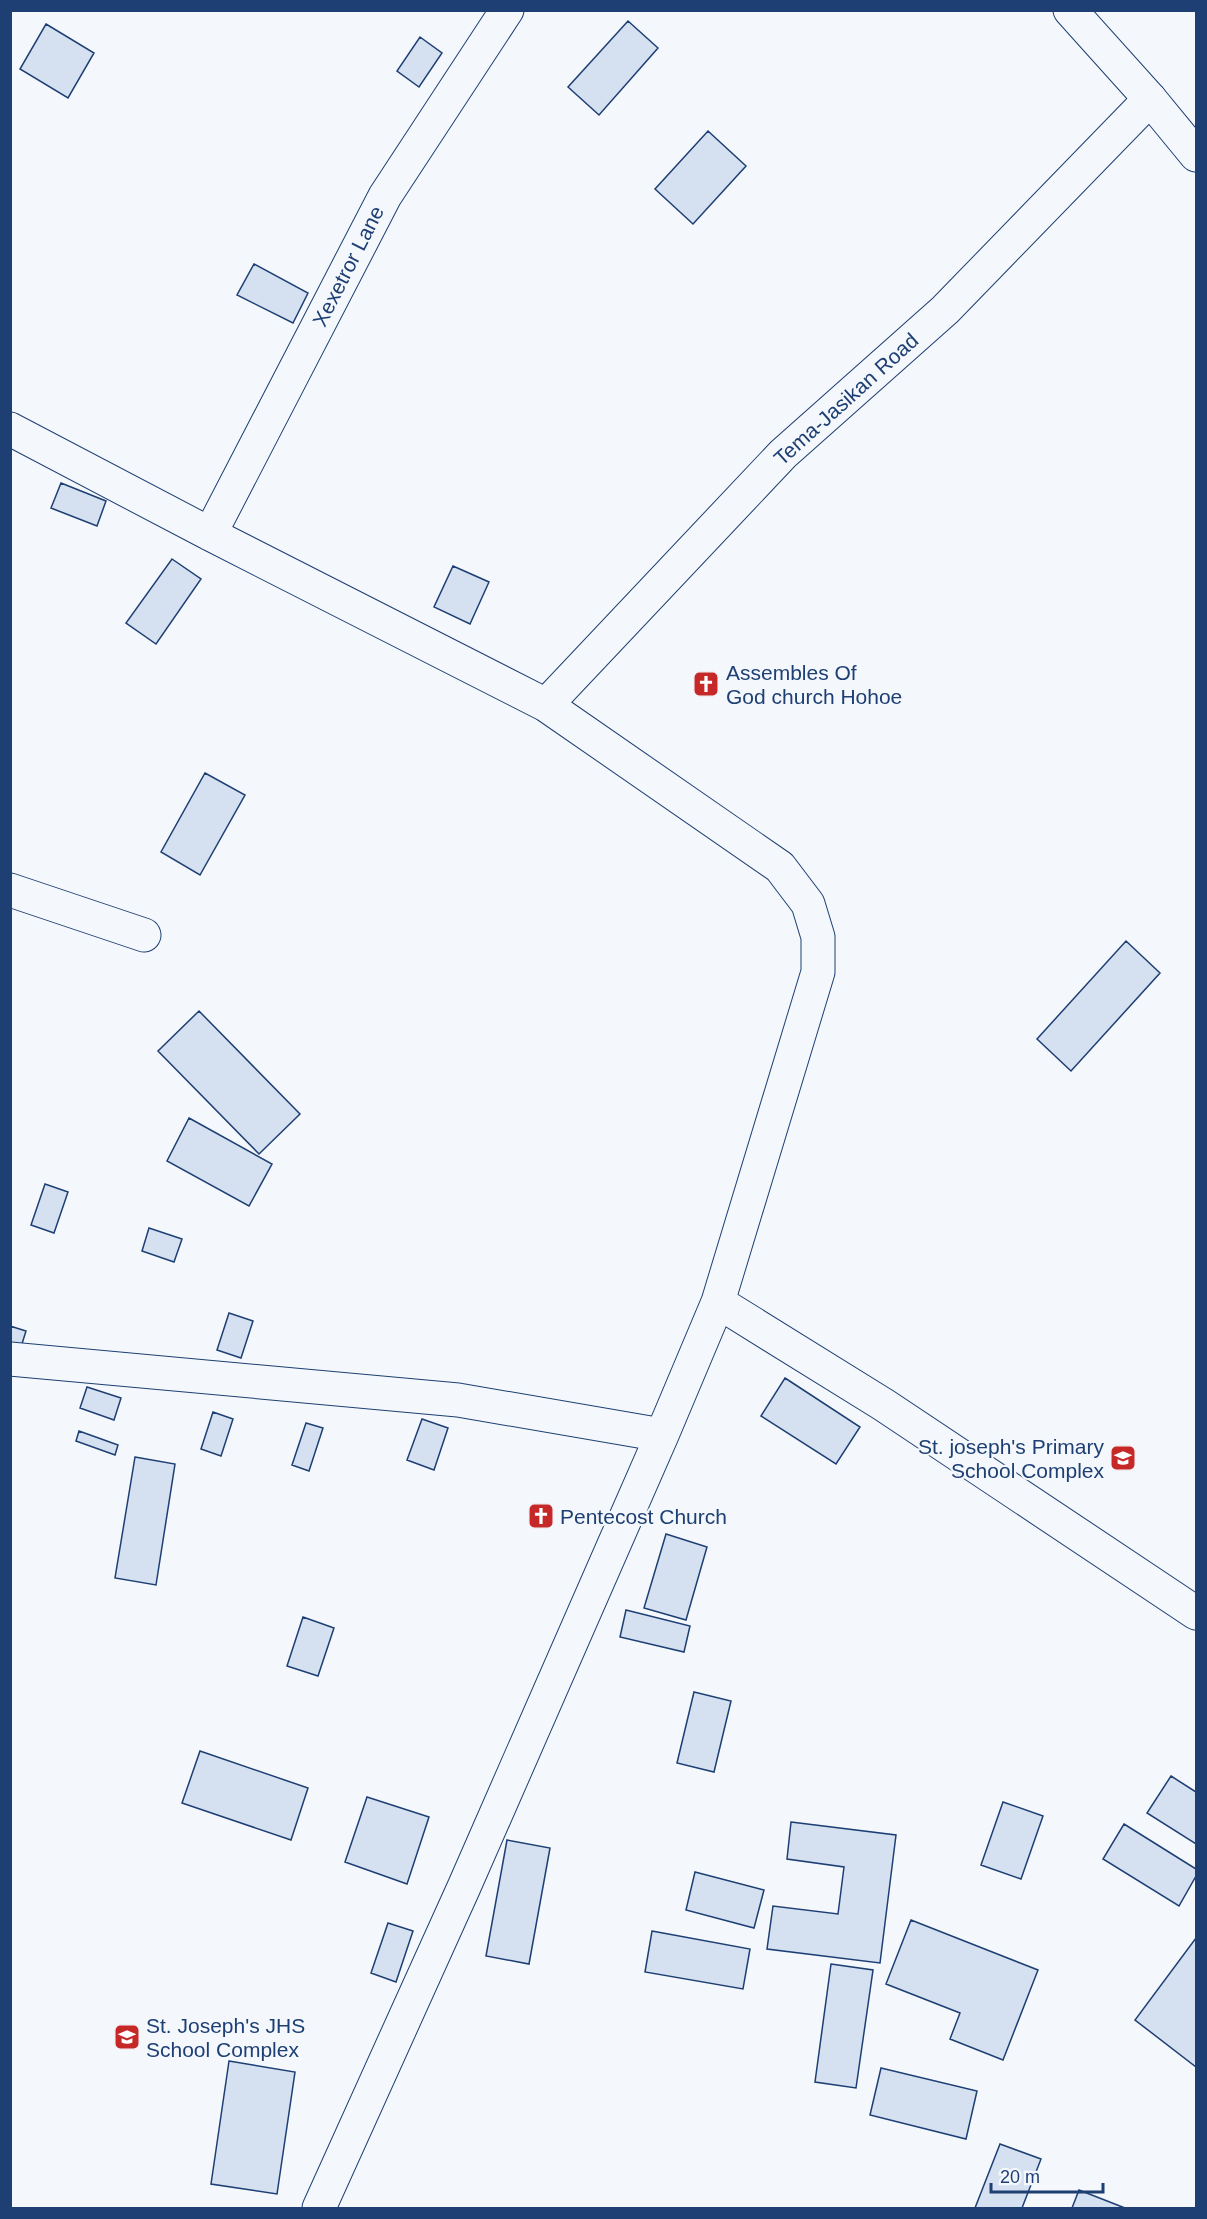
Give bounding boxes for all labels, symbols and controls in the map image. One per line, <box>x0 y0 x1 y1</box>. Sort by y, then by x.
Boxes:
street label: Xexetror Lane <box>308 202 388 330</box>
street label: Tema-Jasikan Road <box>769 328 923 470</box>
place label: Assembles Of God church Hohoe <box>726 661 902 708</box>
church icon: Assembles Of God church Hohoe <box>691 669 721 699</box>
place label: St. joseph's Primary School Complex <box>918 1435 1105 1482</box>
school or university icon: St. joseph's Primary School Complex <box>1108 1443 1138 1473</box>
church icon: Pentecost Church <box>526 1501 556 1531</box>
place label: Pentecost Church <box>560 1505 727 1528</box>
place label: St. Joseph's JHS School Complex <box>146 2014 305 2061</box>
school or university icon: St. Joseph's JHS School Complex <box>112 2022 142 2052</box>
scale bar <box>991 2156 1104 2194</box>
text: 20 m <box>1000 2167 1040 2187</box>

